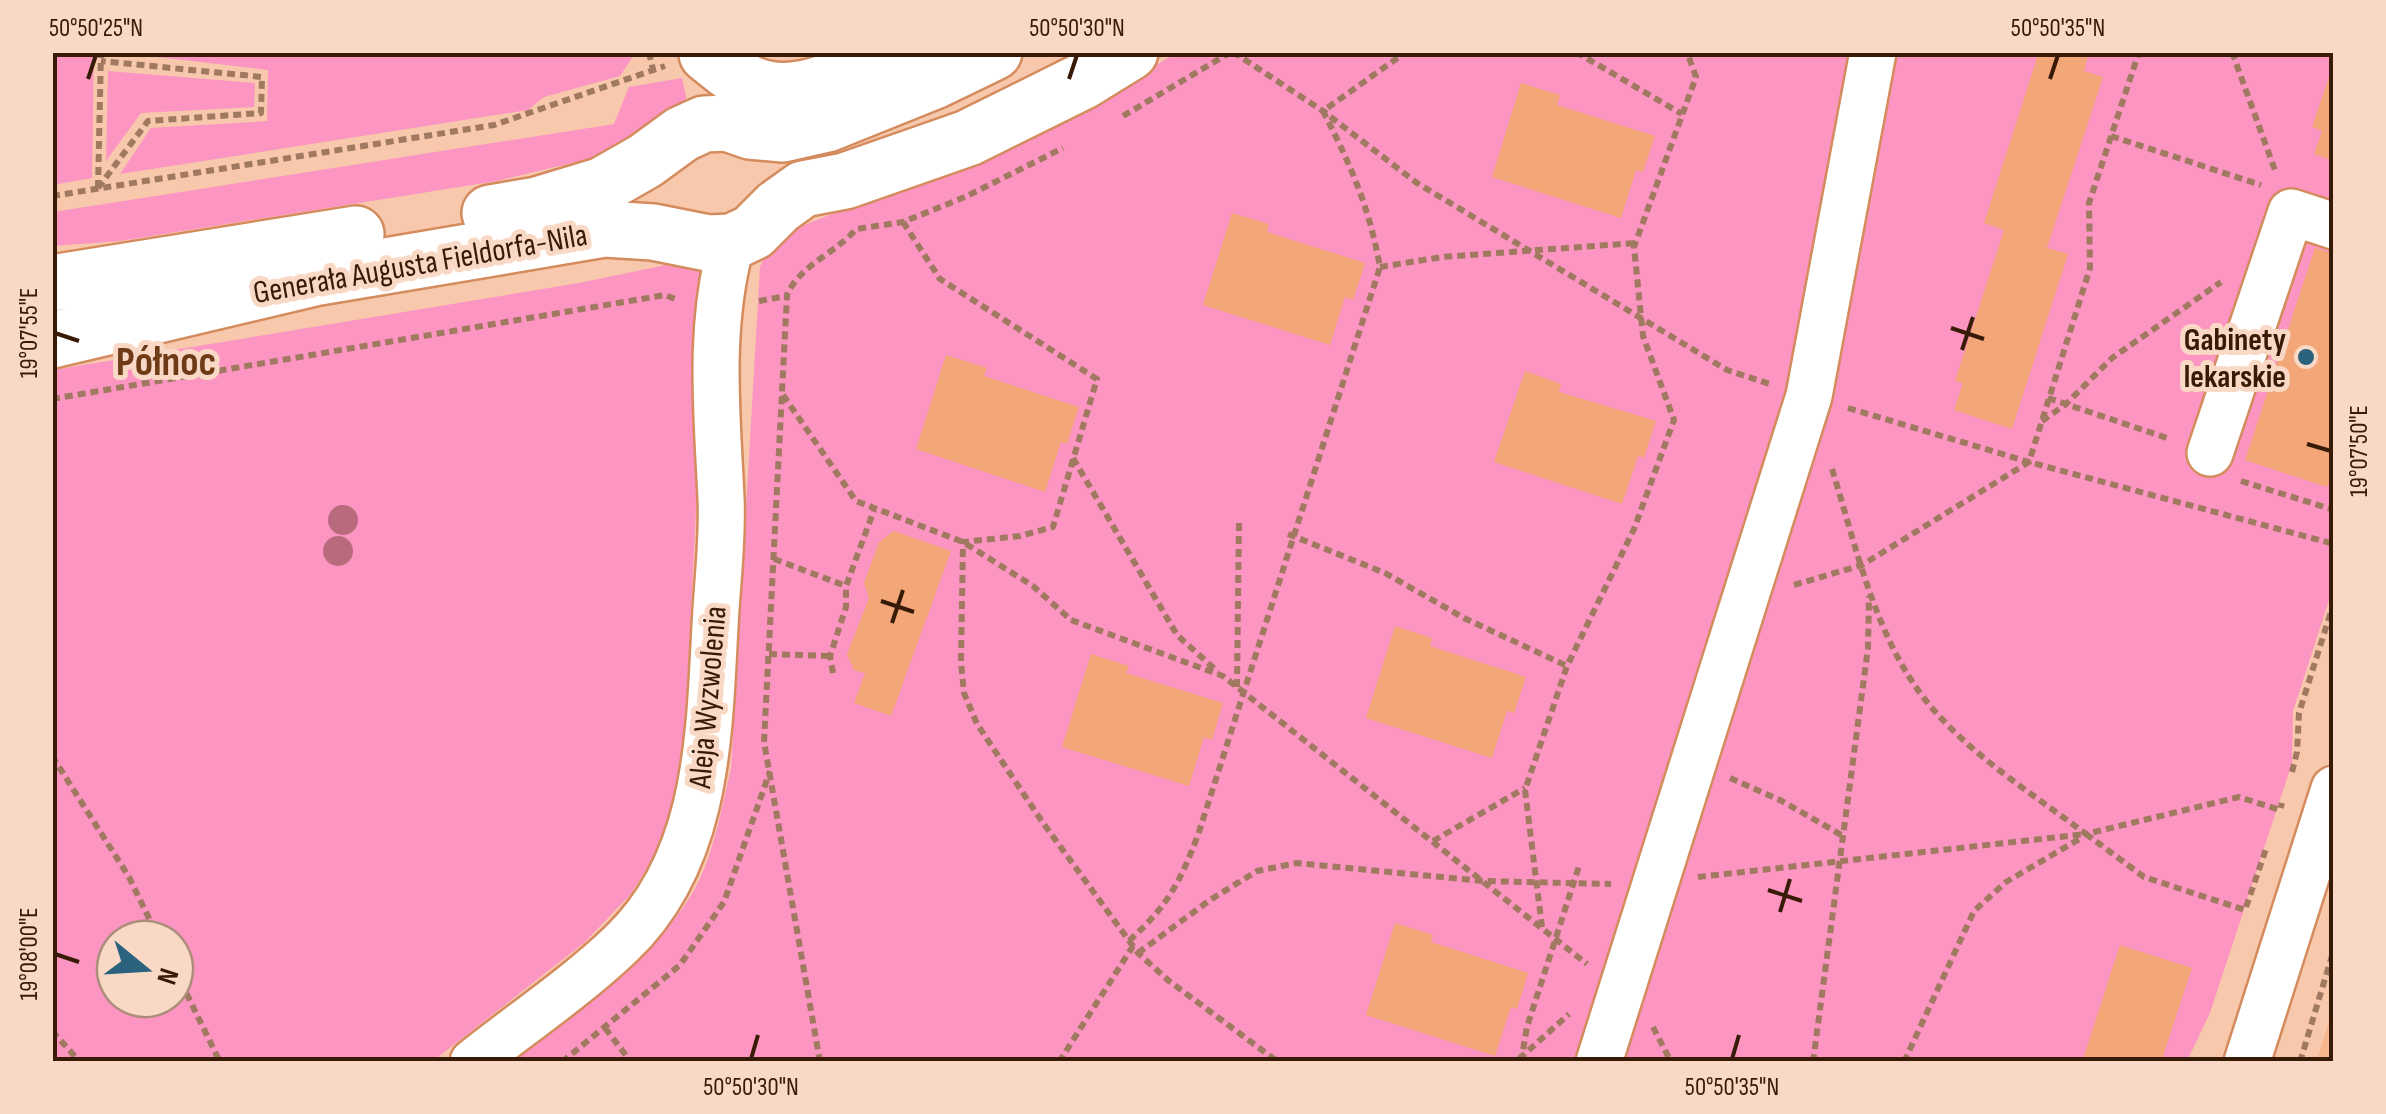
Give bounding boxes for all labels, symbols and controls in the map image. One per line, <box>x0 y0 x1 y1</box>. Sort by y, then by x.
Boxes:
text: 50°50'25"N <box>49 13 143 44</box>
text: 50°50'30"N <box>1029 13 1125 44</box>
text: 50°50'35"N <box>2011 13 2105 44</box>
street label: Generała Augusta Fieldorfa-Nila <box>250 216 590 313</box>
text: 19°07'55"E <box>14 288 45 378</box>
place label: Gabinety lekarskie <box>2184 321 2286 397</box>
district label: Północ <box>116 337 216 388</box>
marker: Gabinety lekarskie <box>2295 346 2317 368</box>
text: 19°07'50"E <box>2344 405 2375 497</box>
street label: Aleja Wyzwolenia <box>681 604 736 791</box>
text: 19°08'00"E <box>14 907 45 1001</box>
north arrow <box>95 919 195 1019</box>
text: N <box>149 964 185 988</box>
text: 50°50'30"N <box>703 1072 799 1103</box>
text: 50°50'35"N <box>1685 1072 1779 1103</box>

